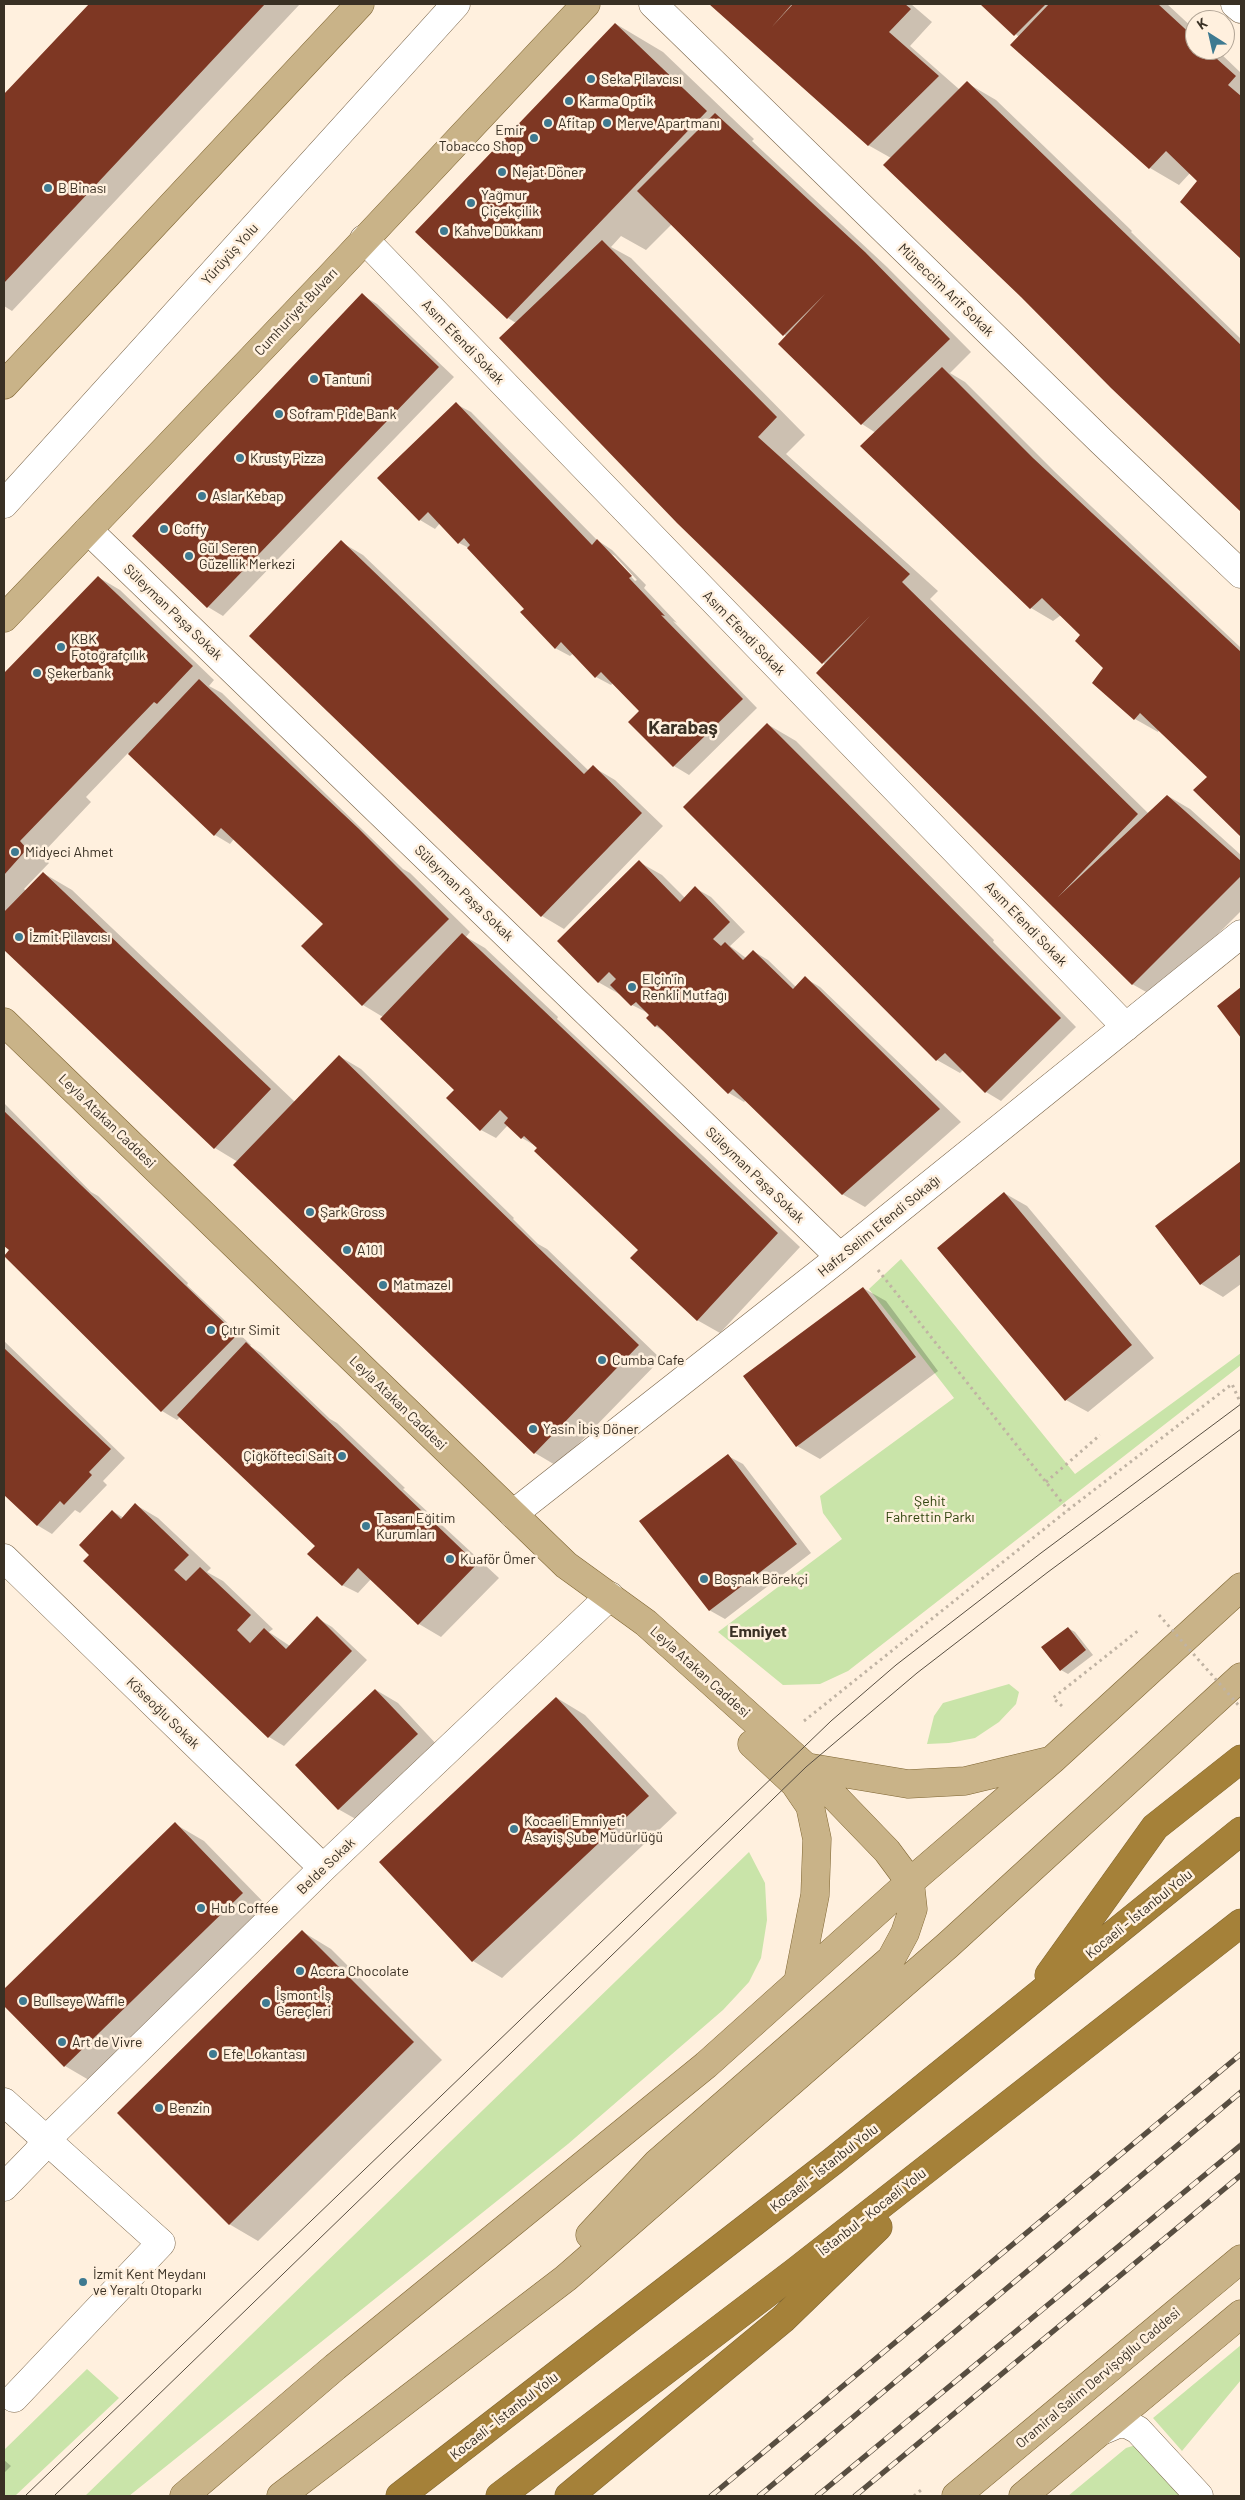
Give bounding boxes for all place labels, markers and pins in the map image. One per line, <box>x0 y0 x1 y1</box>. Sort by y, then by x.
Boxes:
place label: Seka Pilavcısı <box>601 71 682 87</box>
marker: Seka Pilavcısı <box>585 73 597 85</box>
place label: Karma Optik <box>579 93 653 109</box>
marker: Karma Optik <box>563 95 575 107</box>
place label: Afitap <box>558 115 595 131</box>
place label: Merve Apartmanı <box>617 115 720 131</box>
marker: Afitap <box>542 117 554 129</box>
marker: Merve Apartmanı <box>601 117 613 129</box>
place label: Emir Tobacco Shop <box>439 122 524 154</box>
marker: Emir Tobacco Shop <box>528 132 540 144</box>
place label: Nejat Döner <box>512 164 584 180</box>
marker: Nejat Döner <box>496 166 508 178</box>
place label: B Binası <box>58 180 106 196</box>
marker: B Binası <box>42 182 54 194</box>
place label: Yağmur Çiçekçilik <box>481 187 539 220</box>
marker: Yağmur Çiçekçilik <box>465 197 477 209</box>
place label: Kahve Dükkanı <box>454 223 541 239</box>
marker: Kahve Dükkanı <box>438 225 450 237</box>
place label: Tantuni <box>324 371 370 387</box>
marker: Tantuni <box>308 373 320 385</box>
place label: Sofram Pide Bank <box>289 406 396 422</box>
marker: Sofram Pide Bank <box>273 408 285 420</box>
place label: Krusty Pizza <box>250 450 324 466</box>
marker: Krusty Pizza <box>234 452 246 464</box>
place label: Aslar Kebap <box>212 488 284 504</box>
marker: Aslar Kebap <box>196 490 208 502</box>
place label: Coffy <box>174 521 206 537</box>
marker: Coffy <box>158 523 170 535</box>
place label: Gül Seren Güzellik Merkezi <box>199 540 295 572</box>
marker: Gül Seren Güzellik Merkezi <box>183 550 195 562</box>
place label: KBK Fotoğrafçılık <box>71 631 146 664</box>
marker: KBK Fotoğrafçılık <box>55 641 67 653</box>
place label: Şekerbank <box>47 665 111 681</box>
marker: Şekerbank <box>31 667 43 679</box>
place label: Midyeci Ahmet <box>25 844 114 860</box>
marker: Midyeci Ahmet <box>9 846 21 858</box>
place label: İzmit Pilavcısı <box>29 929 110 945</box>
marker: İzmit Pilavcısı <box>13 931 25 943</box>
place label: Elçin'in Renkli Mutfağı <box>642 971 727 1004</box>
marker: Elçin'in Renkli Mutfağı <box>626 981 638 993</box>
place label: Şark Gross <box>320 1204 385 1220</box>
marker: Şark Gross <box>304 1206 316 1218</box>
place label: A101 <box>357 1242 383 1258</box>
marker: A101 <box>341 1244 353 1256</box>
place label: Matmazel <box>393 1277 451 1293</box>
marker: Matmazel <box>377 1279 389 1291</box>
place label: Çıtır Simit <box>221 1322 280 1338</box>
marker: Çıtır Simit <box>205 1324 217 1336</box>
place label: Cumba Cafe <box>612 1352 684 1368</box>
marker: Cumba Cafe <box>596 1354 608 1366</box>
place label: Yasin İbiş Döner <box>543 1421 639 1437</box>
marker: Yasin İbiş Döner <box>527 1423 539 1435</box>
place label: Çiğköfteci Sait <box>243 1448 332 1464</box>
marker: Çiğköfteci Sait <box>336 1450 348 1462</box>
place label: Tasarı Eğitim Kurumları <box>376 1510 455 1542</box>
marker: Tasarı Eğitim Kurumları <box>360 1520 372 1532</box>
place label: Kuaför Ömer <box>460 1551 536 1567</box>
marker: Kuaför Ömer <box>444 1553 456 1565</box>
place label: Boşnak Börekçi <box>714 1571 808 1587</box>
marker: Boşnak Börekçi <box>698 1573 710 1585</box>
place label: Kocaeli Emniyeti Asayiş Şube Müdürlüğü <box>524 1813 663 1845</box>
marker: Kocaeli Emniyeti Asayiş Şube Müdürlüğü <box>508 1823 520 1835</box>
place label: Hub Coffee <box>211 1900 278 1916</box>
marker: Hub Coffee <box>195 1902 207 1914</box>
place label: Accra Chocolate <box>310 1963 409 1979</box>
marker: Accra Chocolate <box>294 1965 306 1977</box>
place label: İşmont İş Gereçleri <box>276 1987 331 2020</box>
place label: Bullseye Waffle <box>33 1993 125 2009</box>
marker: Bullseye Waffle <box>17 1995 29 2007</box>
marker: İşmont İş Gereçleri <box>260 1997 272 2009</box>
place label: Art de Vivre <box>72 2034 143 2050</box>
marker: Art de Vivre <box>56 2036 68 2048</box>
place label: Efe Lokantası <box>223 2046 305 2062</box>
marker: Efe Lokantası <box>207 2048 219 2060</box>
place label: Benzin <box>169 2100 210 2116</box>
marker: Benzin <box>153 2102 165 2114</box>
place label: İzmit Kent Meydanı ve Yeraltı Otoparkı <box>93 2266 206 2298</box>
marker: İzmit Kent Meydanı ve Yeraltı Otoparkı <box>77 2276 89 2288</box>

